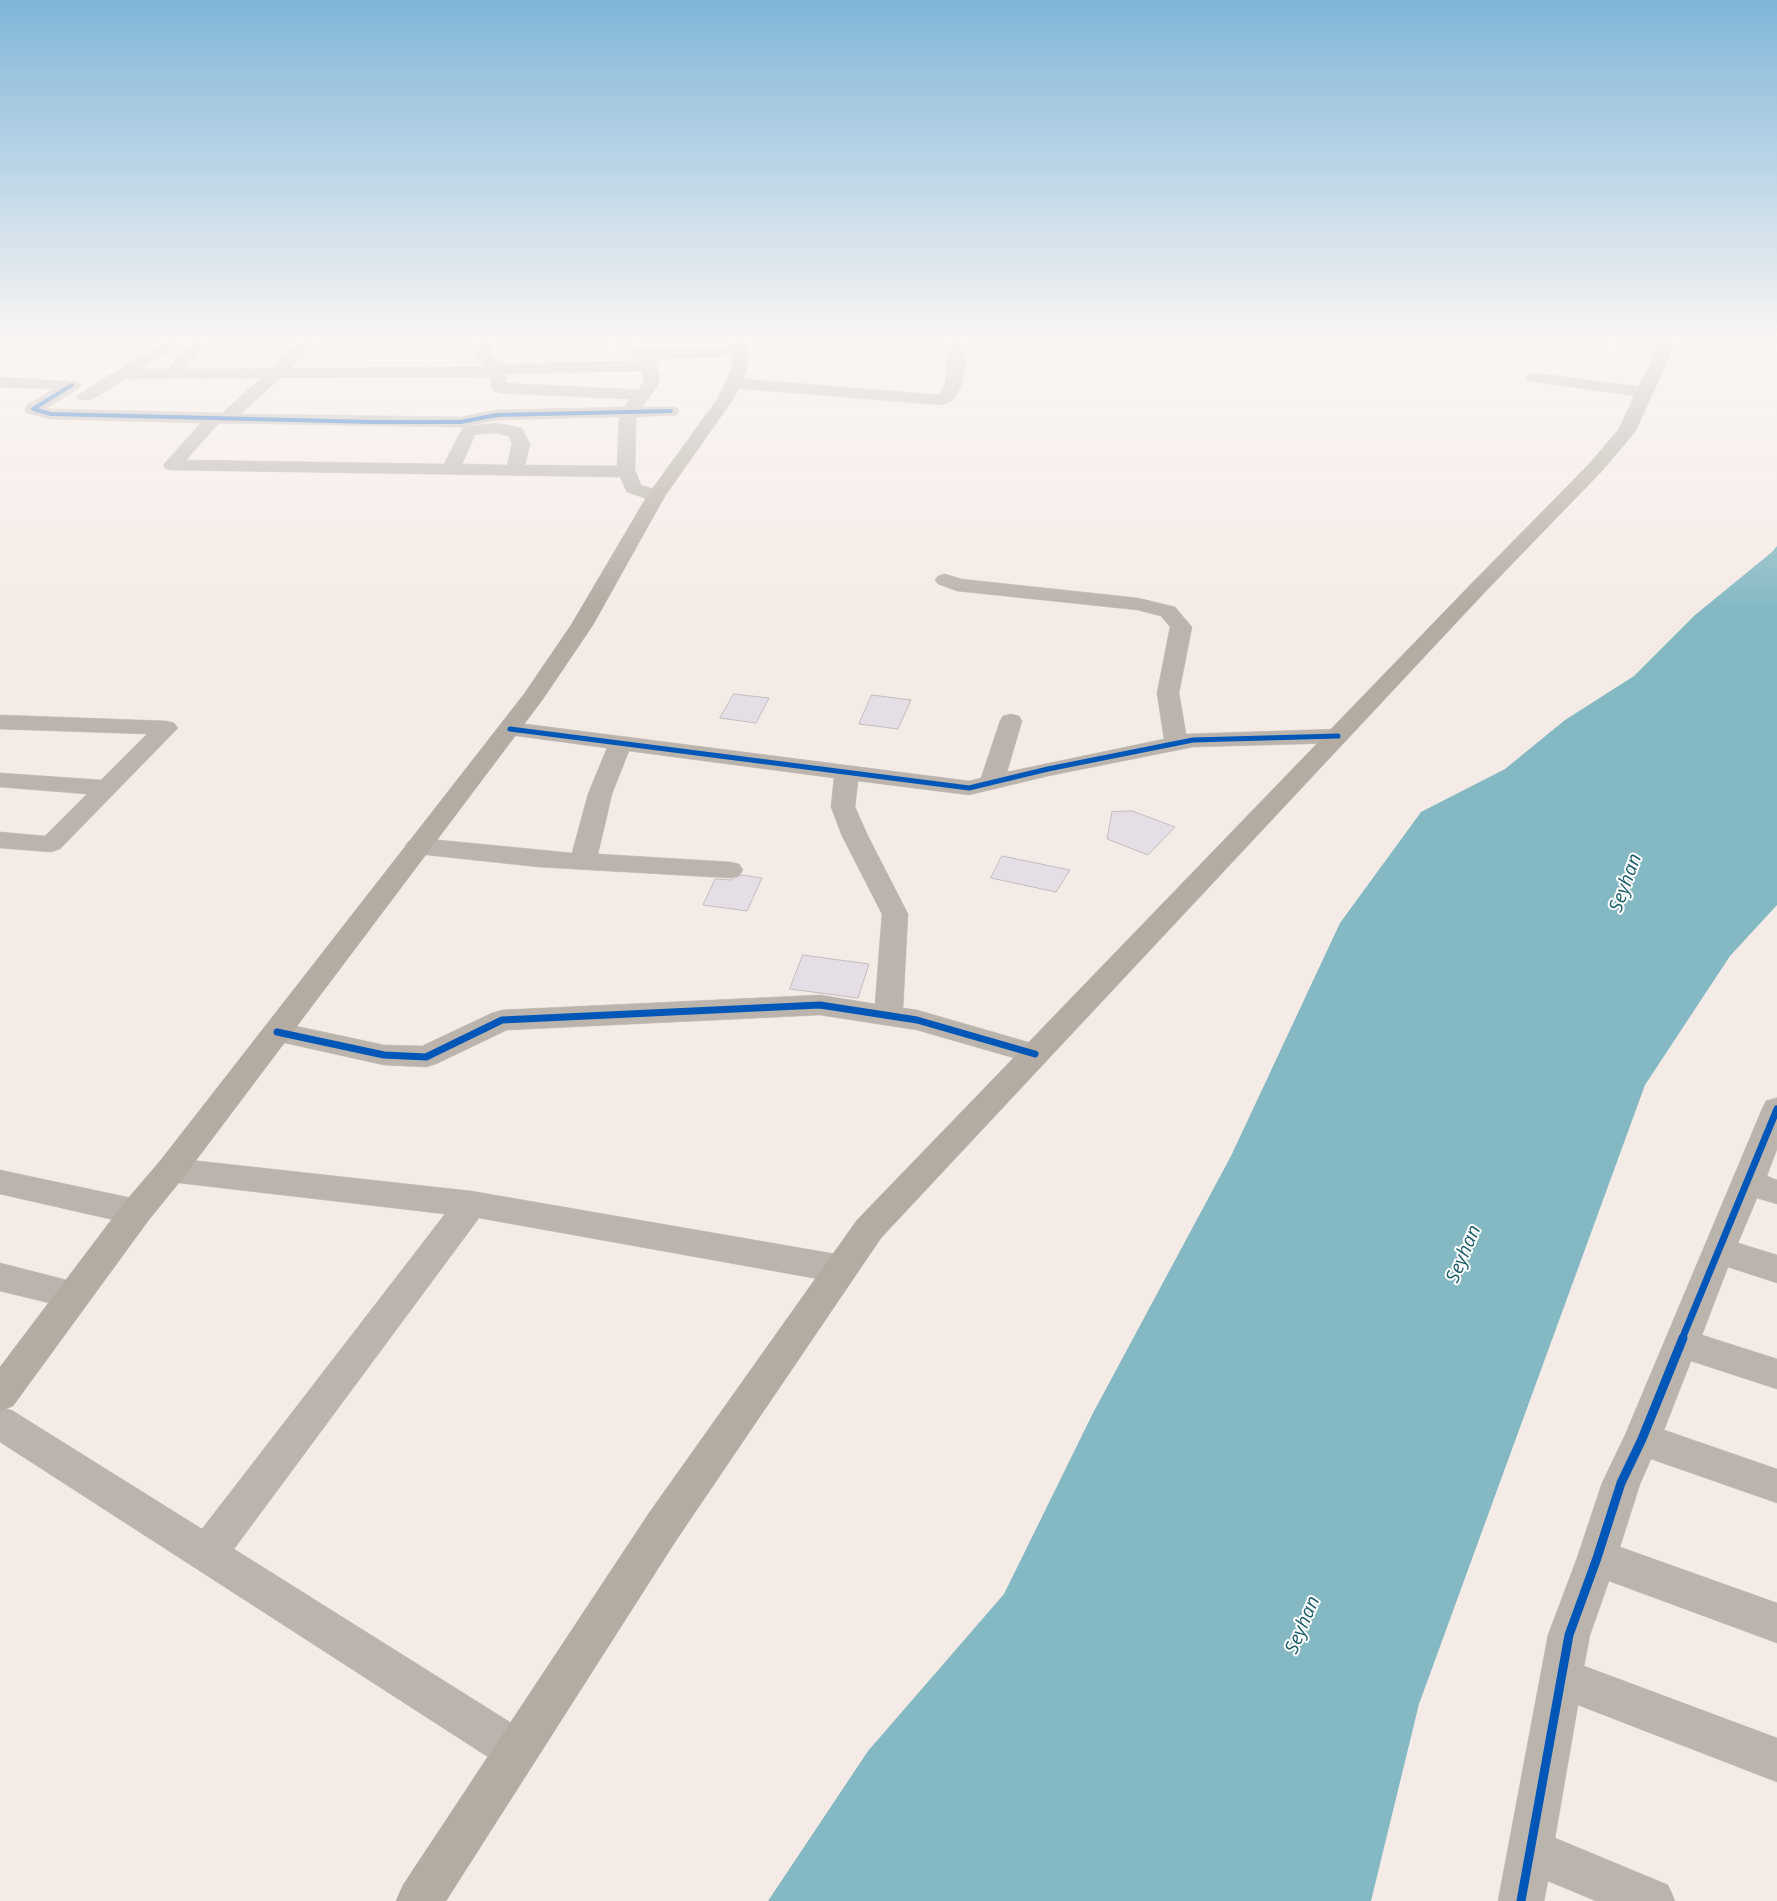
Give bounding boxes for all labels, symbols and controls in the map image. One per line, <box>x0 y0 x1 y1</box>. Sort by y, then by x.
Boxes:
water label: Seyhan <box>1605 851 1647 915</box>
water label: Seyhan <box>1442 1222 1486 1286</box>
water label: Seyhan <box>1281 1593 1325 1657</box>

